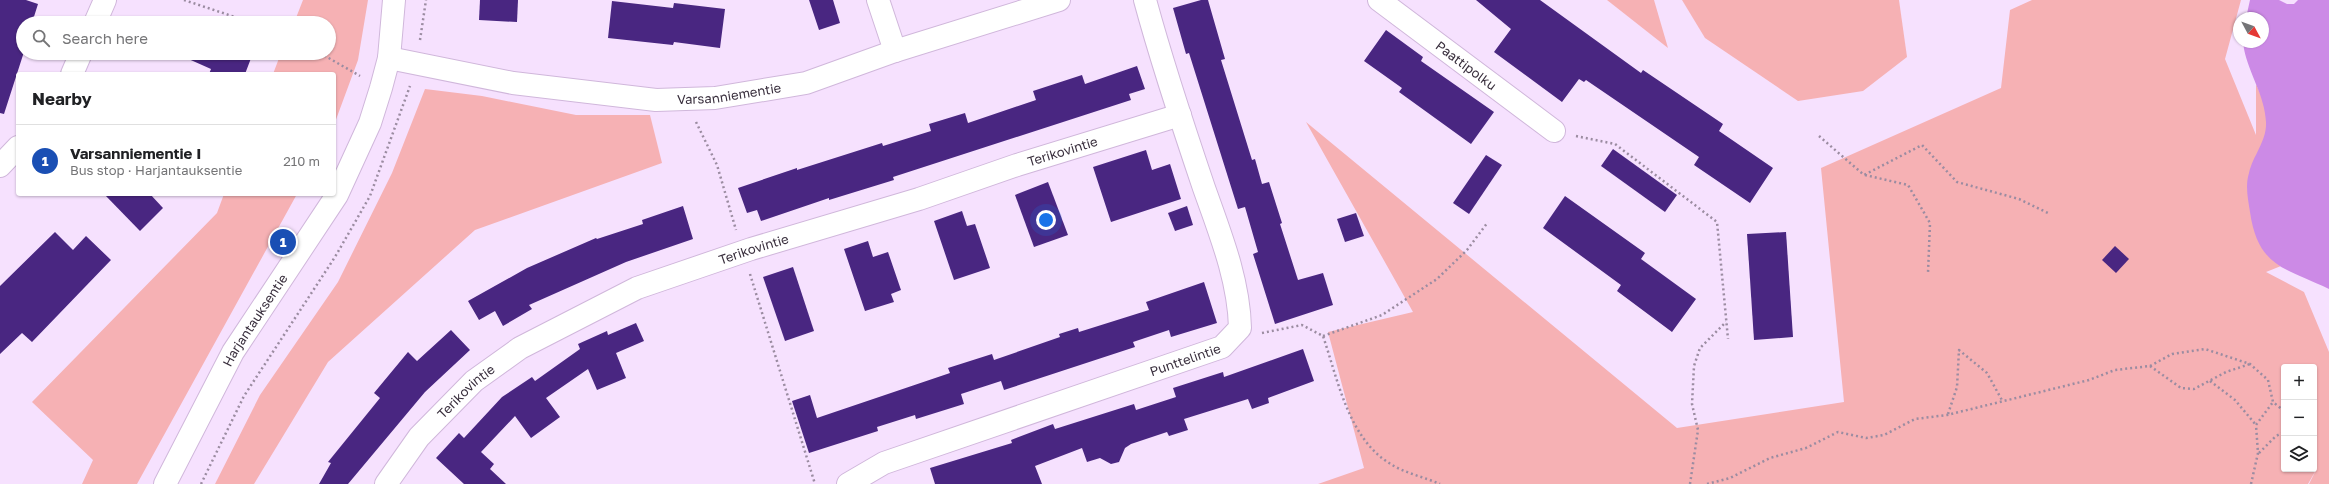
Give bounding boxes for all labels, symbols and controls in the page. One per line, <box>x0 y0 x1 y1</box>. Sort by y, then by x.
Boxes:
north arrow <box>2233 12 2269 48</box>
search box <box>16 16 336 60</box>
icon: search <box>30 27 52 49</box>
text: Search here <box>62 29 148 47</box>
street label: Paattipolku <box>1433 37 1500 93</box>
street label: Varsanniementie <box>677 79 782 107</box>
text: Nearby <box>32 88 92 109</box>
street label: Terikovintie <box>1025 133 1099 169</box>
text: Varsanniementie I <box>70 144 201 162</box>
text: 1 <box>42 153 48 169</box>
text: 210 m <box>283 153 320 169</box>
text: Bus stop · Harjantauksentie <box>70 162 242 178</box>
your location <box>1036 210 1056 230</box>
pin: 1 <box>270 227 296 257</box>
street label: Terikovintie <box>716 230 790 267</box>
street label: Harjantauksentie <box>219 271 291 369</box>
street label: Punttelintie <box>1148 340 1223 379</box>
street label: Terikovintie <box>434 361 498 422</box>
map controls <box>2281 364 2317 472</box>
button: + <box>2281 364 2317 400</box>
button: − <box>2281 400 2317 436</box>
button: layers <box>2281 436 2317 472</box>

